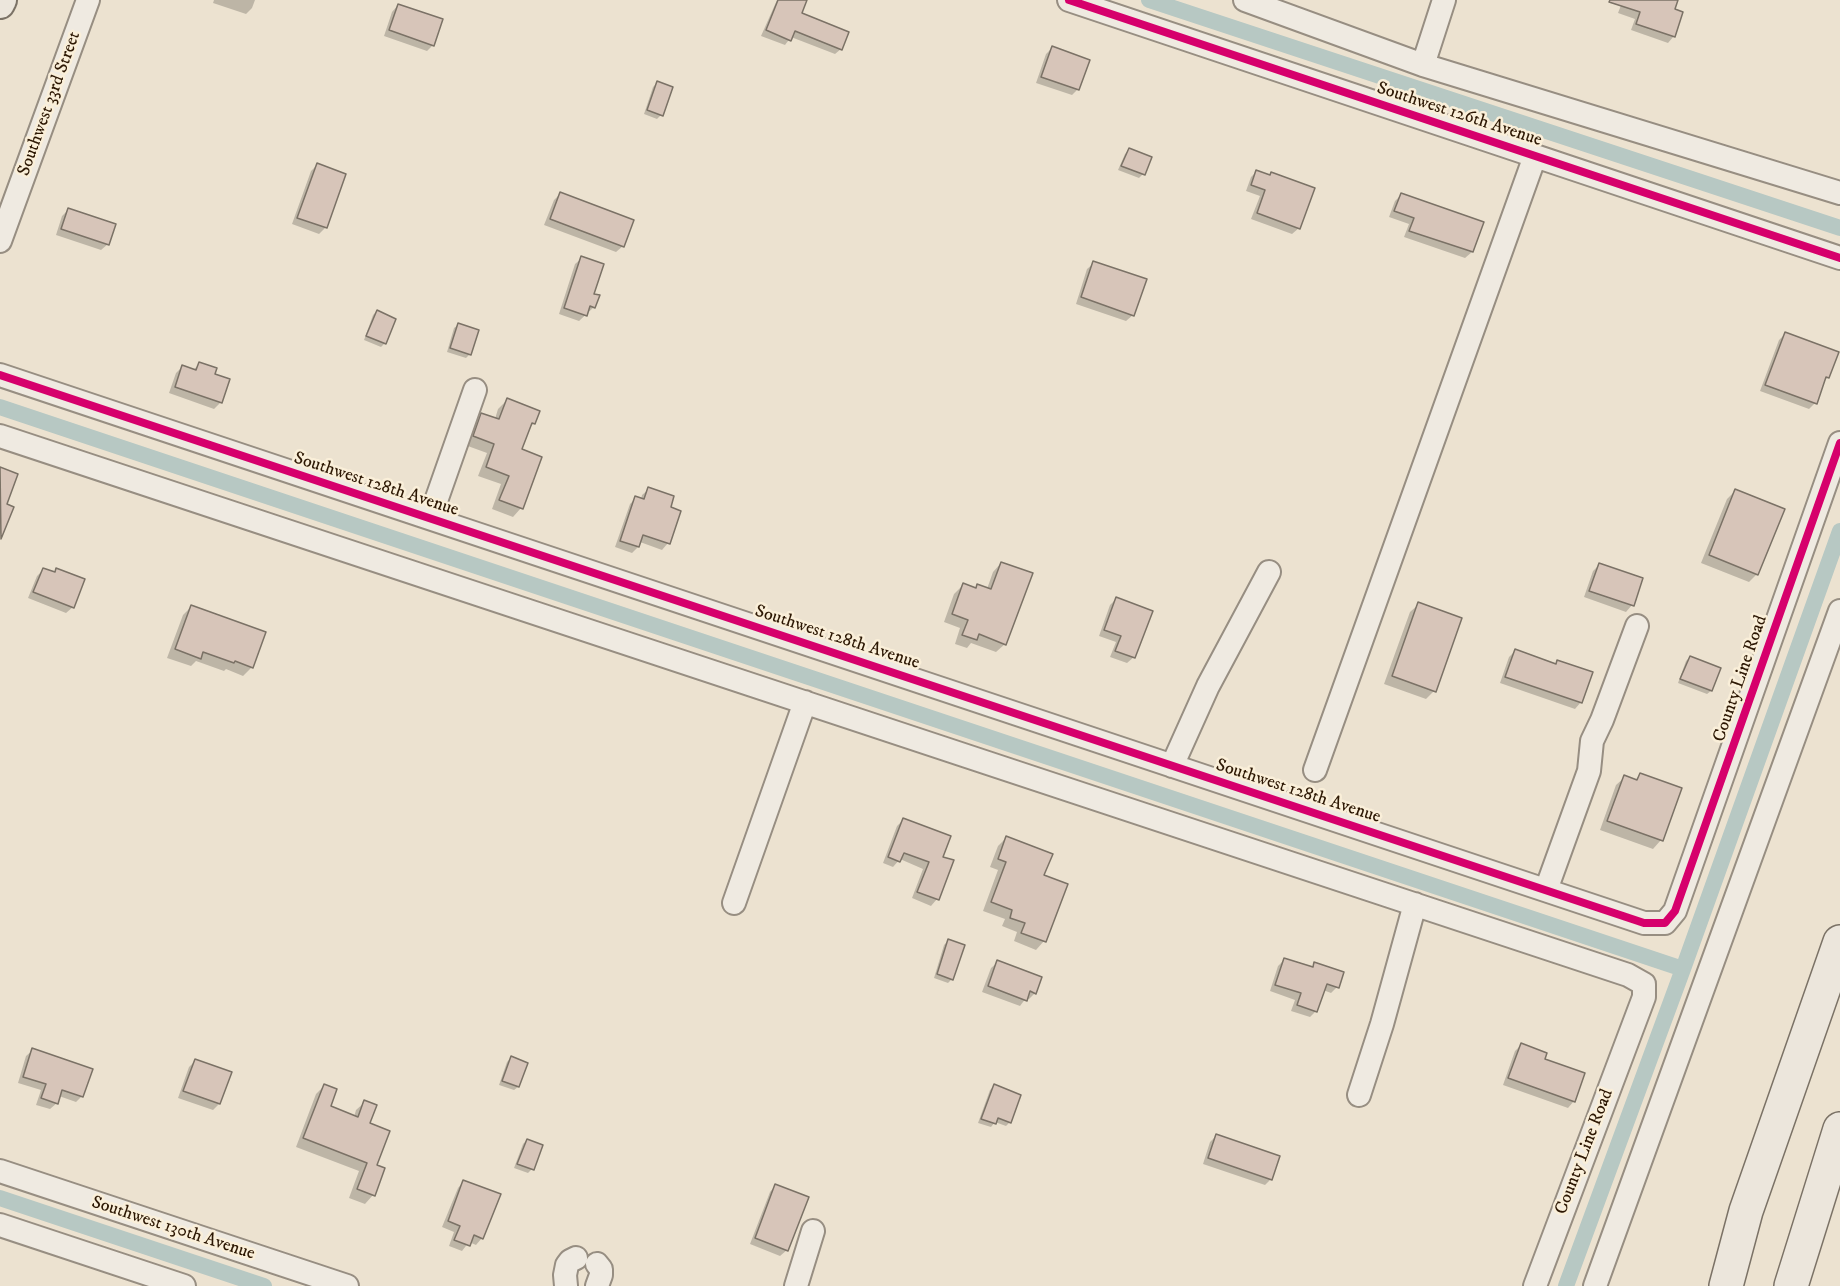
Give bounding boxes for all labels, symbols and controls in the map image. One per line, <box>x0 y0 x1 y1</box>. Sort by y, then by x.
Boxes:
street label: Southwest 33rd Street <box>14 29 86 179</box>
street label: Southwest 126th Avenue <box>1374 78 1544 152</box>
street label: Southwest 128th Avenue <box>291 448 461 522</box>
street label: Southwest 128th Avenue <box>752 601 922 675</box>
street label: County Line Road <box>1709 613 1773 745</box>
street label: Southwest 128th Avenue <box>1213 755 1383 829</box>
street label: County Line Road <box>1551 1086 1619 1218</box>
street label: Southwest 130th Avenue <box>89 1192 257 1266</box>

